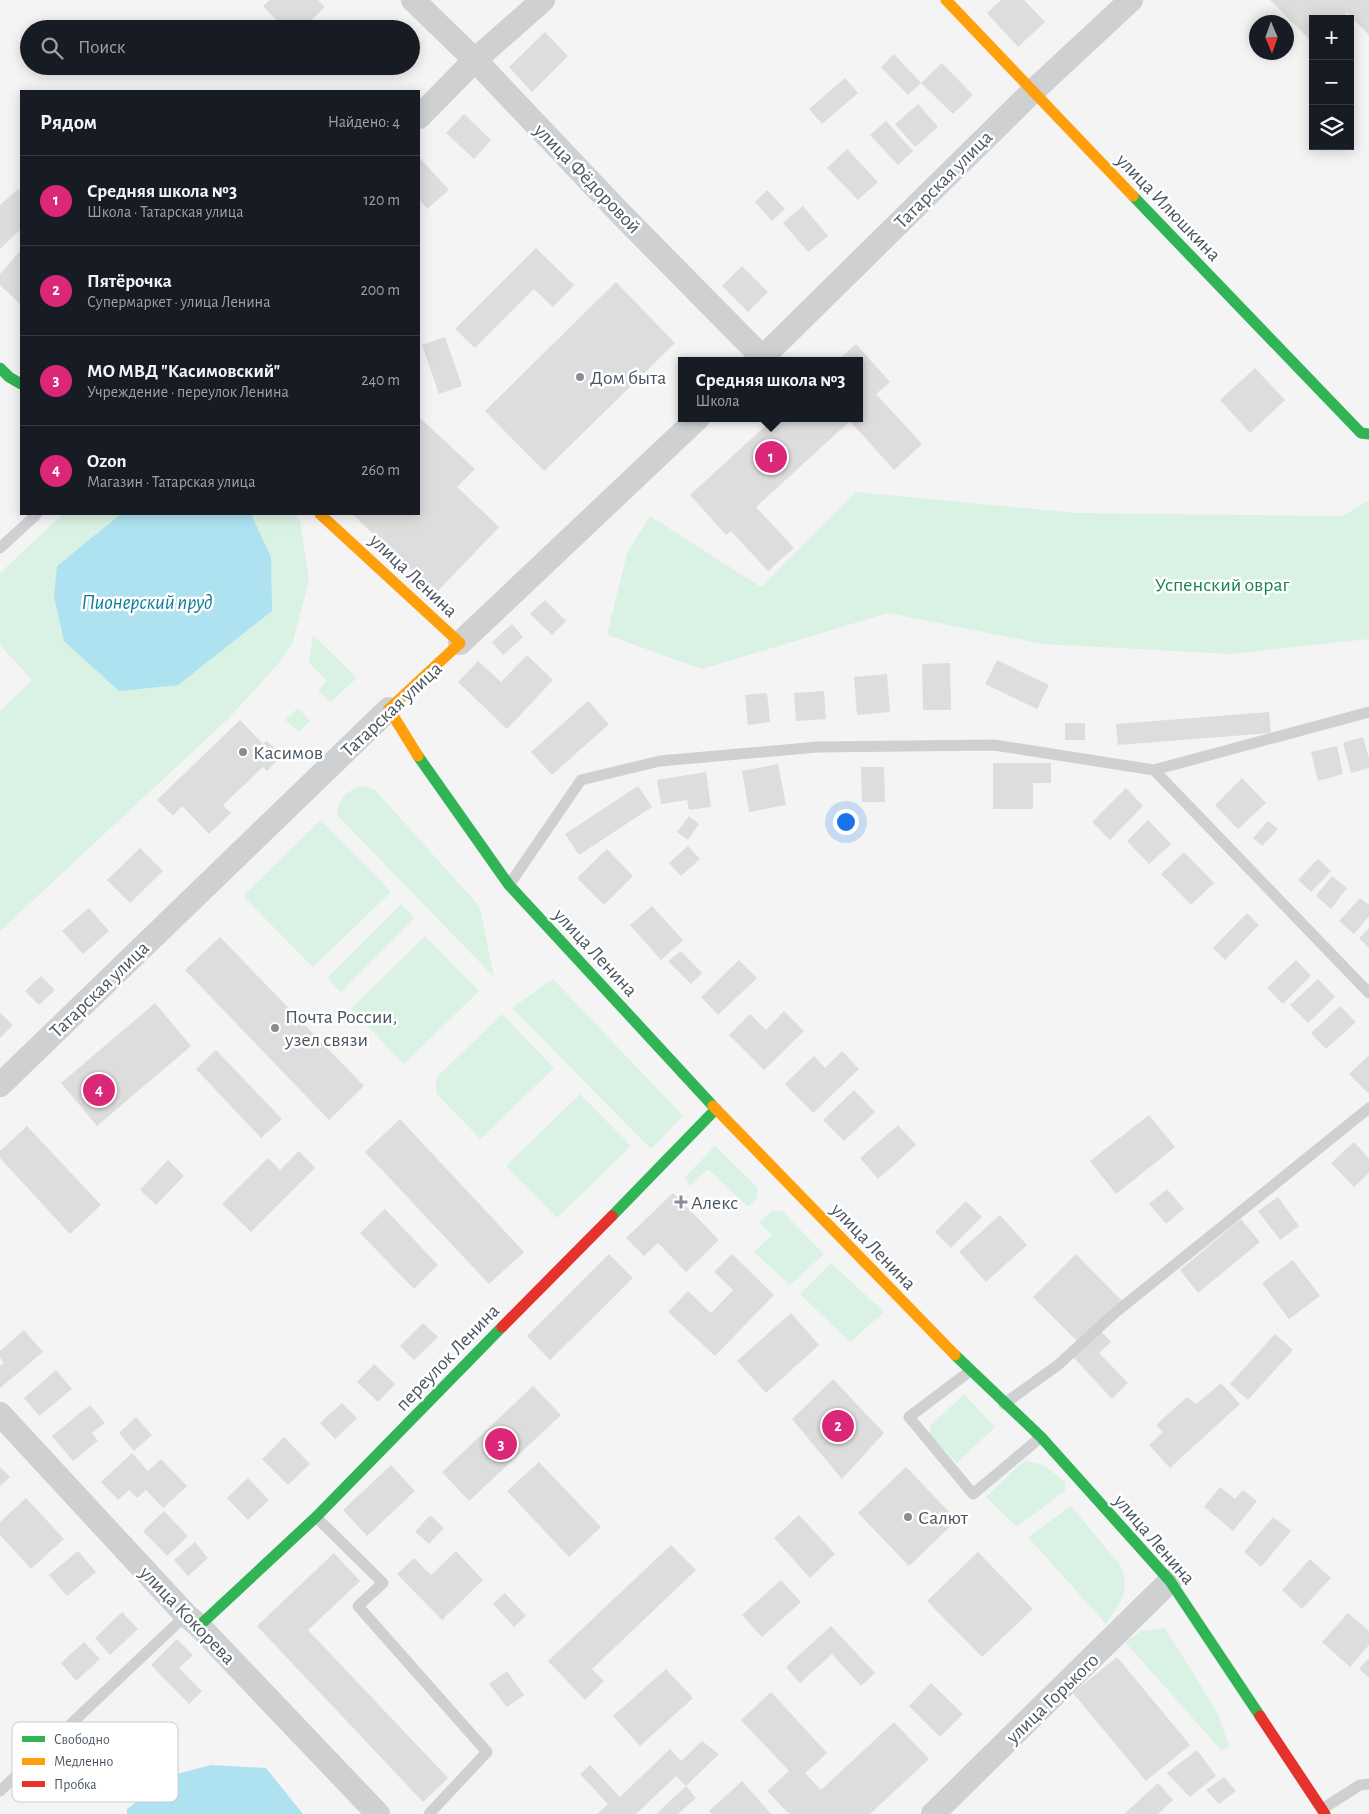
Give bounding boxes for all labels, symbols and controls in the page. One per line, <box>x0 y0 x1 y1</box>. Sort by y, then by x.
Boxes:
north arrow <box>1249 15 1294 60</box>
map controls <box>1309 15 1354 150</box>
button: + <box>1309 15 1354 60</box>
search box <box>20 20 420 75</box>
icon: search <box>38 34 66 62</box>
text: Поиск <box>78 38 125 57</box>
button: − <box>1309 60 1354 105</box>
button: layers <box>1309 105 1354 150</box>
text: Рядом <box>40 112 97 133</box>
text: Найдено: 4 <box>328 114 400 130</box>
street label: улица Фёдоровой <box>529 119 644 237</box>
street label: Татарская улица <box>891 127 997 233</box>
street label: улица Илюшкина <box>1111 149 1224 265</box>
text: Средняя школа №3 <box>87 182 237 201</box>
text: 1 <box>53 192 59 208</box>
text: 120 m <box>363 192 400 208</box>
text: Школа · Татарская улица <box>87 204 244 220</box>
text: Пятёрочка <box>87 272 172 291</box>
text: 2 <box>52 282 60 298</box>
text: 200 m <box>360 282 400 298</box>
text: Супермаркет · улица Ленина <box>87 294 270 310</box>
popup <box>678 357 863 422</box>
text: МО МВД "Касимовский" <box>87 362 280 381</box>
place label: Дом быта <box>590 368 666 388</box>
marker: Дом быта <box>574 371 586 383</box>
text: Средняя школа №3 <box>695 371 846 390</box>
text: 3 <box>53 372 59 388</box>
text: 240 m <box>361 372 400 388</box>
text: Учреждение · переулок Ленина <box>87 384 289 400</box>
text: Школа <box>695 393 740 409</box>
pin: 1 <box>755 438 787 476</box>
text: Ozon <box>87 452 126 471</box>
text: 4 <box>52 462 60 478</box>
text: 260 m <box>361 462 400 478</box>
text: Магазин · Татарская улица <box>87 474 255 490</box>
street label: улица Ленина <box>365 529 461 621</box>
park label: Успенский овраг <box>1155 575 1289 595</box>
water label: Пионерский пруд <box>81 592 213 614</box>
street label: Татарская улица <box>338 658 446 761</box>
place label: Касимов <box>253 743 323 763</box>
marker: Касимов <box>237 746 249 758</box>
your location <box>833 809 859 835</box>
street label: улица Ленина <box>549 904 641 1001</box>
street label: Татарская улица <box>46 938 153 1042</box>
place label: Почта России, узел связи <box>284 1007 397 1050</box>
marker: Почта России, узел связи <box>269 1022 281 1034</box>
pin: 4 <box>83 1071 115 1109</box>
place label: Алекс <box>691 1193 738 1213</box>
marker: Алекс <box>675 1196 687 1208</box>
street label: улица Ленина <box>826 1199 919 1294</box>
street label: переулок Ленина <box>392 1300 503 1415</box>
pin: 2 <box>822 1407 854 1445</box>
pin: 3 <box>485 1425 517 1463</box>
street label: улица Ленина <box>1109 1490 1199 1589</box>
place label: Салют <box>918 1508 969 1528</box>
marker: Салют <box>902 1511 914 1523</box>
street label: улица Кокорева <box>135 1562 239 1669</box>
street label: улица Горького <box>1002 1650 1103 1748</box>
legend <box>12 1722 178 1802</box>
text: Свободно <box>54 1733 110 1747</box>
text: Медленно <box>54 1755 113 1769</box>
text: Пробка <box>54 1778 97 1792</box>

